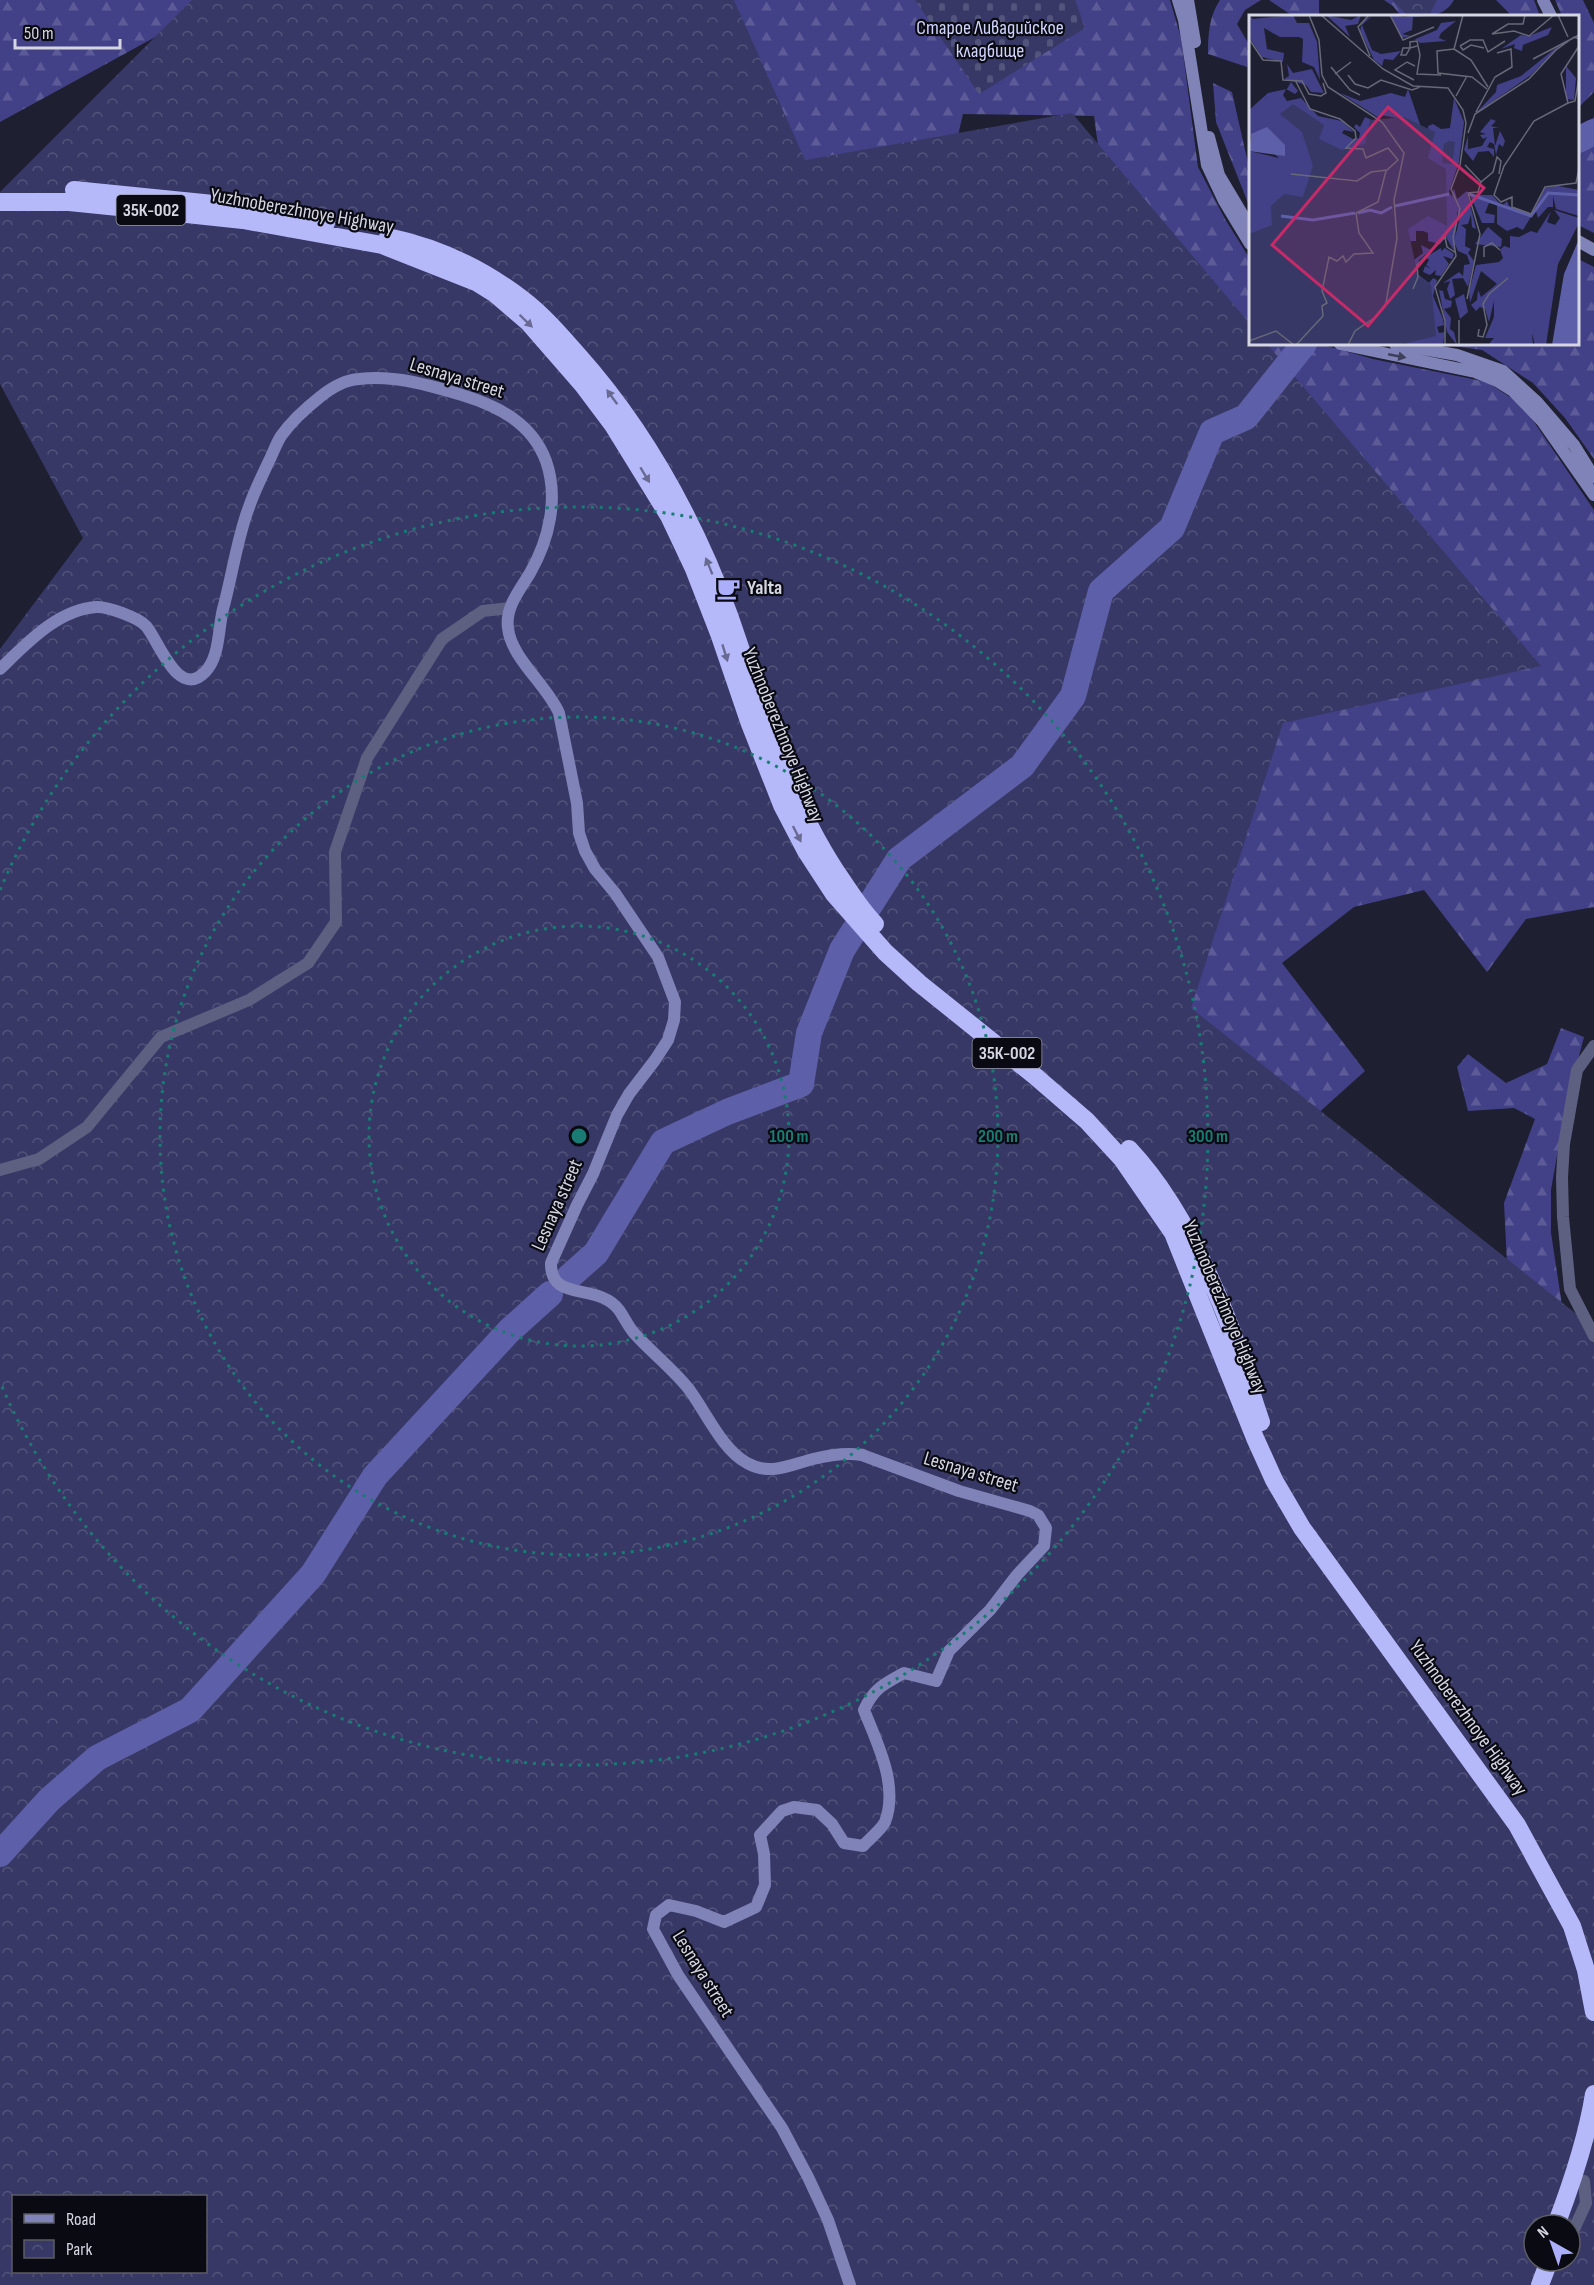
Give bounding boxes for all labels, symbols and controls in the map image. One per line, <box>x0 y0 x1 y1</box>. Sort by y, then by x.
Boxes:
scale bar <box>15 12 120 50</box>
inset map <box>1249 15 1579 345</box>
park label: Старое Ливадийское кладбище <box>916 16 1064 63</box>
text: 50 m <box>24 23 54 44</box>
street label: Yuzhnoberezhnoye Highway <box>208 183 396 239</box>
road number: 35К-002 <box>116 195 186 225</box>
one-way arrow <box>519 314 533 328</box>
street label: Lesnaya street <box>407 352 507 404</box>
one-way arrow <box>1388 352 1407 361</box>
one-way arrow <box>606 390 618 406</box>
one-way arrow <box>640 467 650 484</box>
one-way arrow <box>704 557 713 575</box>
cafe icon: Yalta <box>716 575 742 601</box>
place label: Yalta <box>747 576 782 600</box>
one-way arrow <box>721 644 730 662</box>
street label: Yuzhnoberezhnoye Highway <box>737 644 829 826</box>
one-way arrow <box>792 825 801 842</box>
road number: 35К-002 <box>972 1038 1042 1068</box>
centre of rings <box>569 1126 589 1146</box>
text: 100 m <box>770 1126 809 1147</box>
text: 200 m <box>978 1126 1018 1147</box>
text: 300 m <box>1188 1126 1228 1147</box>
street label: Lesnaya street <box>526 1156 588 1254</box>
street label: Yuzhnoberezhnoye Highway <box>1178 1217 1273 1398</box>
street label: Lesnaya street <box>921 1446 1021 1498</box>
street label: Yuzhnoberezhnoye Highway <box>1404 1636 1533 1801</box>
street label: Lesnaya street <box>667 1926 739 2022</box>
legend <box>12 2195 207 2273</box>
text: Road <box>66 2209 96 2230</box>
north arrow <box>1522 2213 1582 2273</box>
text: N <box>1534 2223 1553 2243</box>
text: Park <box>66 2239 92 2260</box>

